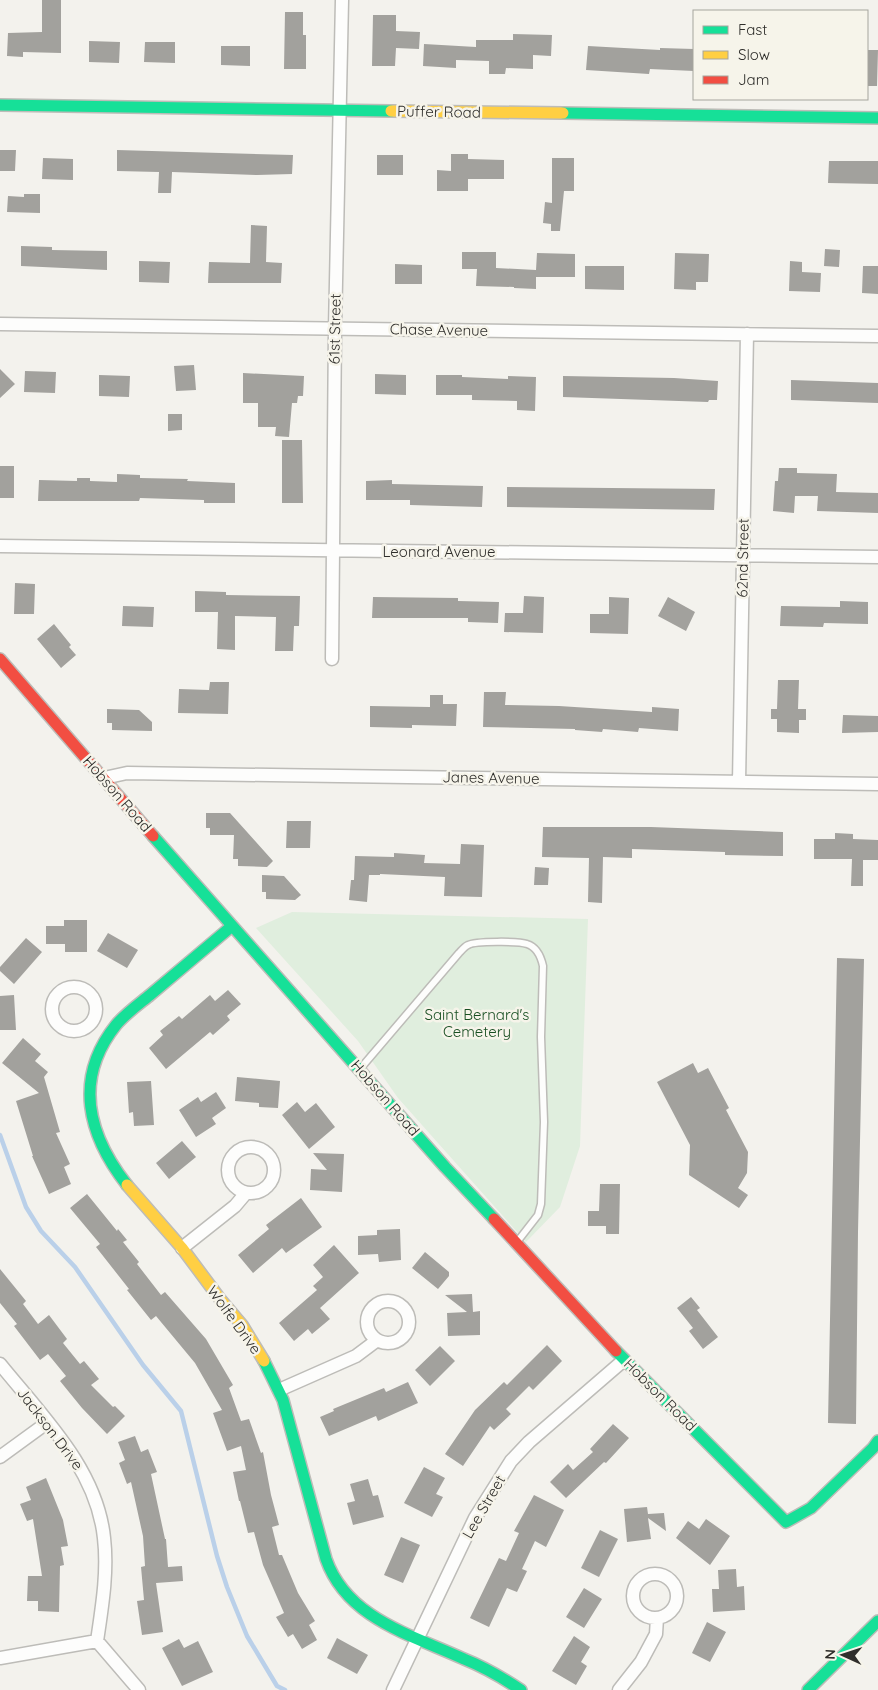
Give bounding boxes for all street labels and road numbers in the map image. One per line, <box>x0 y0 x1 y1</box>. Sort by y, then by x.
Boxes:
street label: Puffer Road <box>397 101 481 122</box>
street label: 61st Street <box>324 293 345 365</box>
street label: Chase Avenue <box>390 319 488 340</box>
street label: 62nd Street <box>732 518 753 598</box>
street label: Leonard Avenue <box>382 542 496 561</box>
street label: Hobson Road <box>79 752 156 836</box>
street label: Janes Avenue <box>442 767 540 788</box>
street label: Hobson Road <box>347 1056 424 1140</box>
street label: Wolfe Drive <box>203 1282 266 1358</box>
street label: Hobson Road <box>620 1354 701 1435</box>
street label: Jackson Drive <box>13 1384 88 1474</box>
street label: Lee Street <box>458 1472 509 1542</box>

